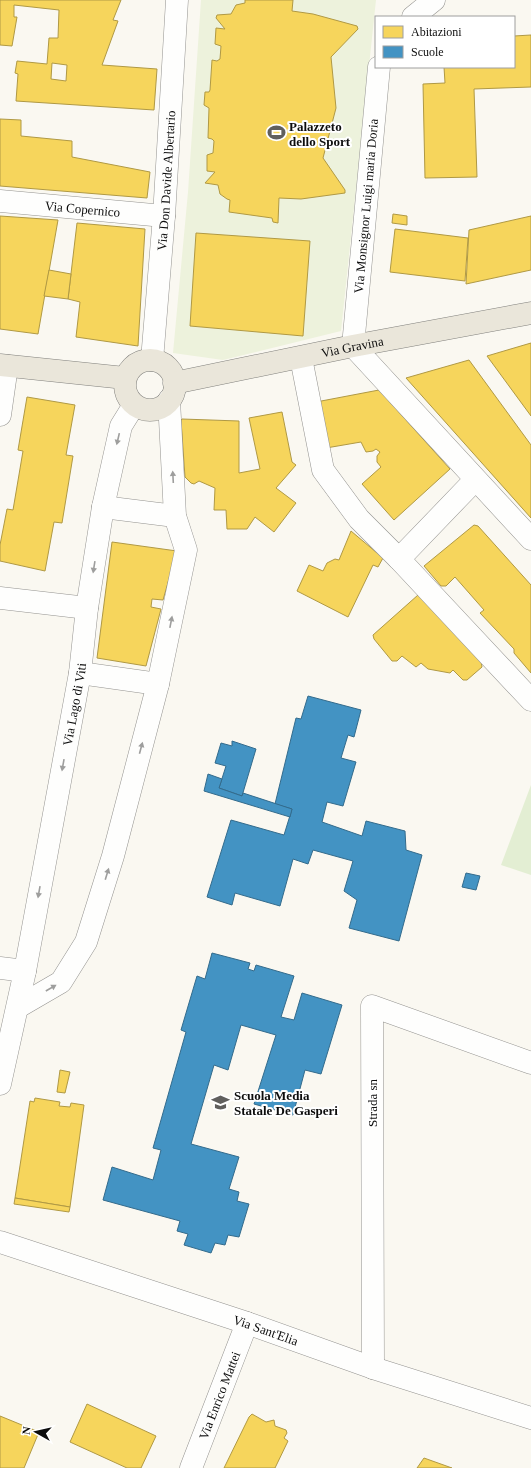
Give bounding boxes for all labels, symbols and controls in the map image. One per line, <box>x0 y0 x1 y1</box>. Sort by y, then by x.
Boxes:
legend <box>375 16 515 68</box>
text: Abitazioni <box>411 25 462 39</box>
text: Scuole <box>411 45 444 59</box>
street label: Via Don Davide Albertario <box>154 110 178 251</box>
street label: Via Monsignor Luigi maria Doria <box>351 118 381 294</box>
place label: Palazzeto dello Sport <box>289 119 351 149</box>
sports icon: Palazzeto dello Sport <box>266 123 286 143</box>
street label: Via Copernico <box>44 198 121 219</box>
street label: Via Gravina <box>320 333 385 360</box>
one-way arrow <box>114 433 120 446</box>
one-way arrow <box>170 470 176 483</box>
one-way arrow <box>90 561 96 573</box>
one-way arrow <box>168 616 174 628</box>
street label: Via Lago di Viti <box>59 662 89 747</box>
one-way arrow <box>139 742 145 754</box>
one-way arrow <box>60 758 66 771</box>
one-way arrow <box>104 867 110 879</box>
one-way arrow <box>36 886 42 899</box>
one-way arrow <box>45 984 57 991</box>
street label: Strada sn <box>365 1078 380 1127</box>
place label: Scuola Media Statale De Gasperi <box>234 1088 338 1118</box>
school or university icon: Scuola Media Statale De Gasperi <box>211 1092 231 1112</box>
street label: Via Sant'Elia <box>232 1312 301 1348</box>
street label: Via Enrico Mattei <box>195 1349 243 1441</box>
north arrow <box>16 1412 56 1452</box>
text: N <box>20 1426 33 1435</box>

